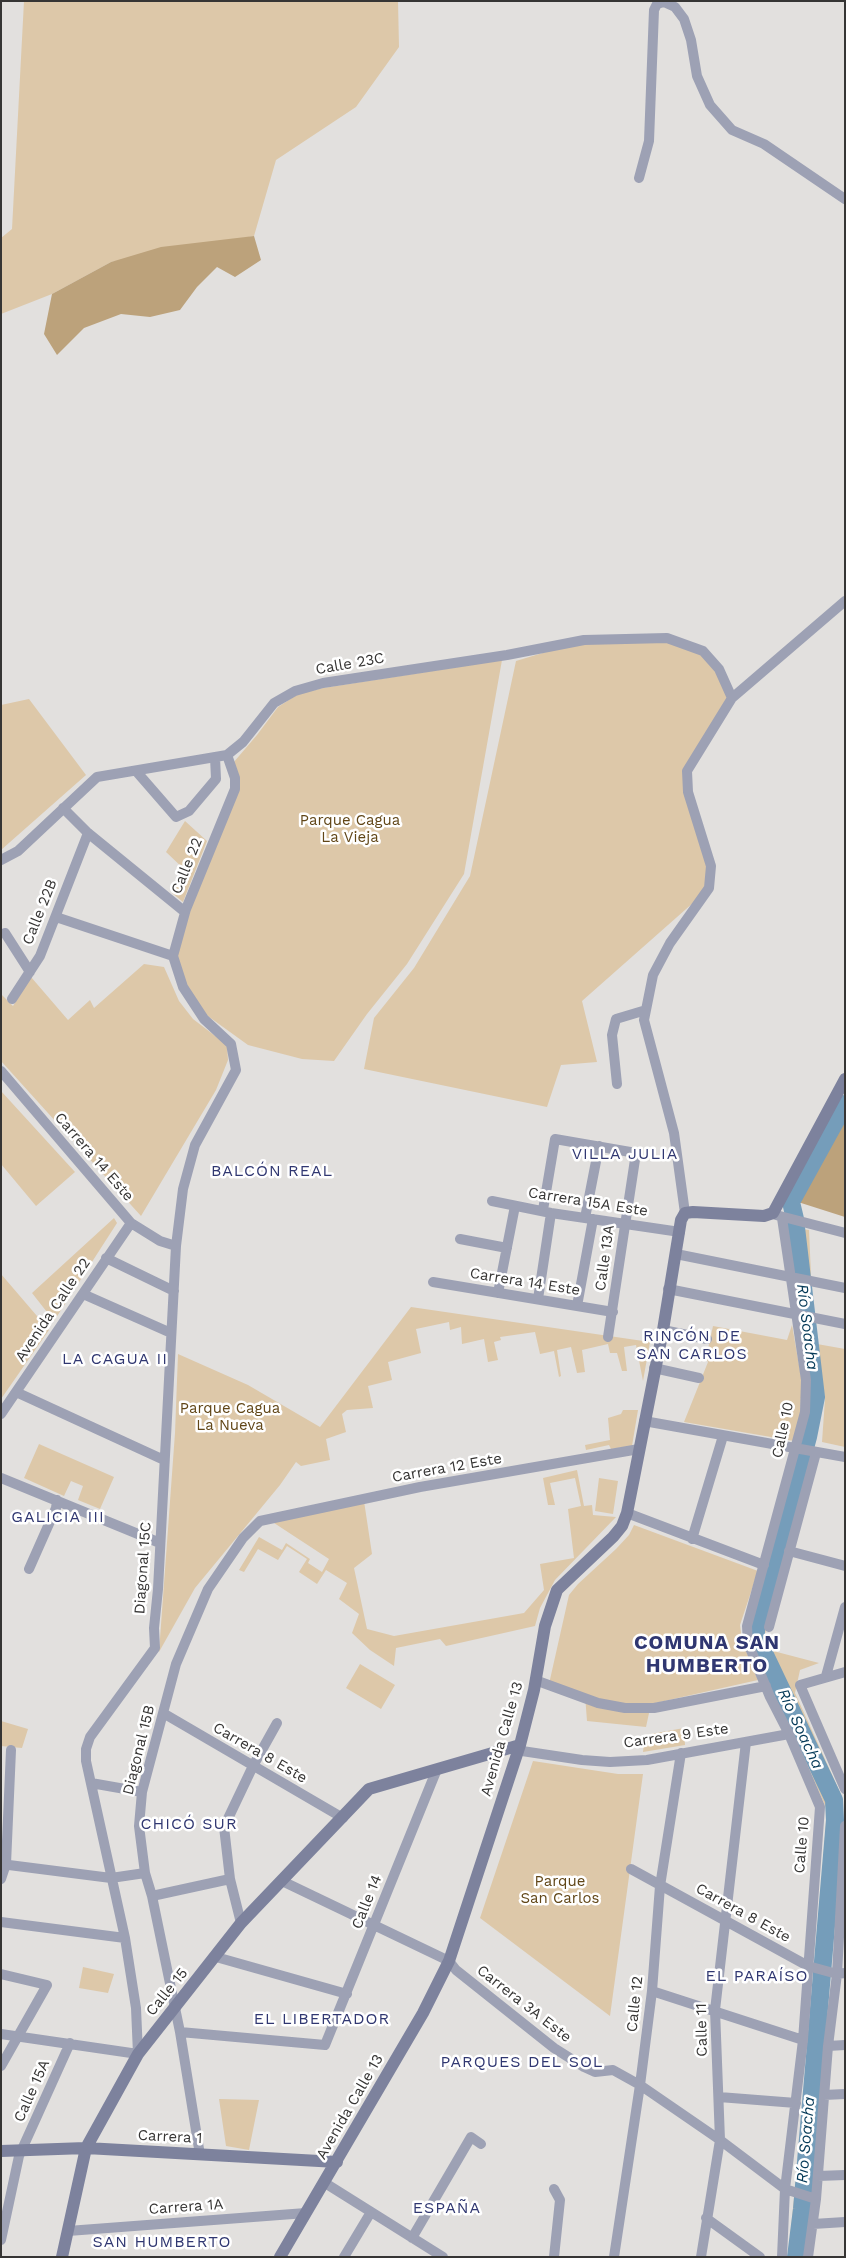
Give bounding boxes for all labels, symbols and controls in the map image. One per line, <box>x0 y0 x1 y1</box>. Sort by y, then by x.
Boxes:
street label: Calle 23C <box>314 649 386 679</box>
park label: Parque Cagua La Vieja <box>300 812 400 847</box>
street label: Calle 22 <box>168 835 206 897</box>
street label: Calle 22B <box>19 877 61 947</box>
street label: Carrera 14 Este <box>51 1109 137 1205</box>
district label: VILLA JULIA <box>570 1144 680 1164</box>
district label: BALCÓN REAL <box>210 1161 334 1181</box>
street label: Carrera 15A Este <box>527 1184 649 1220</box>
street label: Calle 13A <box>591 1224 619 1292</box>
street label: Avenida Calle 22 <box>12 1255 94 1365</box>
street label: Carrera 14 Este <box>469 1264 581 1300</box>
water label: Río Soacha <box>792 1283 822 1371</box>
district label: RINCÓN DE SAN CARLOS <box>635 1326 749 1364</box>
district label: LA CAGUA II <box>61 1349 169 1369</box>
park label: Parque Cagua La Nueva <box>180 1400 280 1435</box>
street label: Calle 10 <box>768 1400 798 1460</box>
street label: Carrera 12 Este <box>391 1449 503 1487</box>
district label: GALICIA III <box>10 1507 106 1527</box>
street label: Diagonal 15C <box>131 1521 155 1615</box>
district label: COMUNA SAN HUMBERTO <box>633 1631 781 1678</box>
street label: Avenida Calle 13 <box>477 1680 527 1798</box>
water label: Río Soacha <box>773 1686 827 1772</box>
street label: Diagonal 15B <box>119 1703 159 1797</box>
street label: Carrera 8 Este <box>210 1719 310 1787</box>
street label: Carrera 9 Este <box>622 1720 730 1752</box>
district label: CHICÓ SUR <box>139 1814 239 1834</box>
street label: Calle 10 <box>791 1816 813 1874</box>
street label: Calle 14 <box>348 1872 386 1932</box>
park label: Parque San Carlos <box>521 1873 599 1908</box>
street label: Carrera 8 Este <box>692 1880 794 1946</box>
street label: Carrera 3A Este <box>473 1961 575 2047</box>
street label: Calle 15 <box>142 1964 192 2020</box>
district label: EL PARAÍSO <box>704 1966 810 1986</box>
street label: Calle 12 <box>623 1975 647 2033</box>
street label: Calle 11 <box>693 2003 711 2057</box>
district label: EL LIBERTADOR <box>252 2009 392 2029</box>
street label: Avenida Calle 13 <box>313 2051 387 2163</box>
district label: PARQUES DEL SOL <box>439 2052 605 2072</box>
street label: Calle 15A <box>10 2057 54 2125</box>
water label: Río Soacha <box>793 2096 819 2184</box>
street label: Carrera 1 <box>137 2126 203 2148</box>
street label: Carrera 1A <box>148 2195 224 2219</box>
district label: ESPAÑA <box>412 2198 482 2218</box>
district label: SAN HUMBERTO <box>91 2232 233 2252</box>

